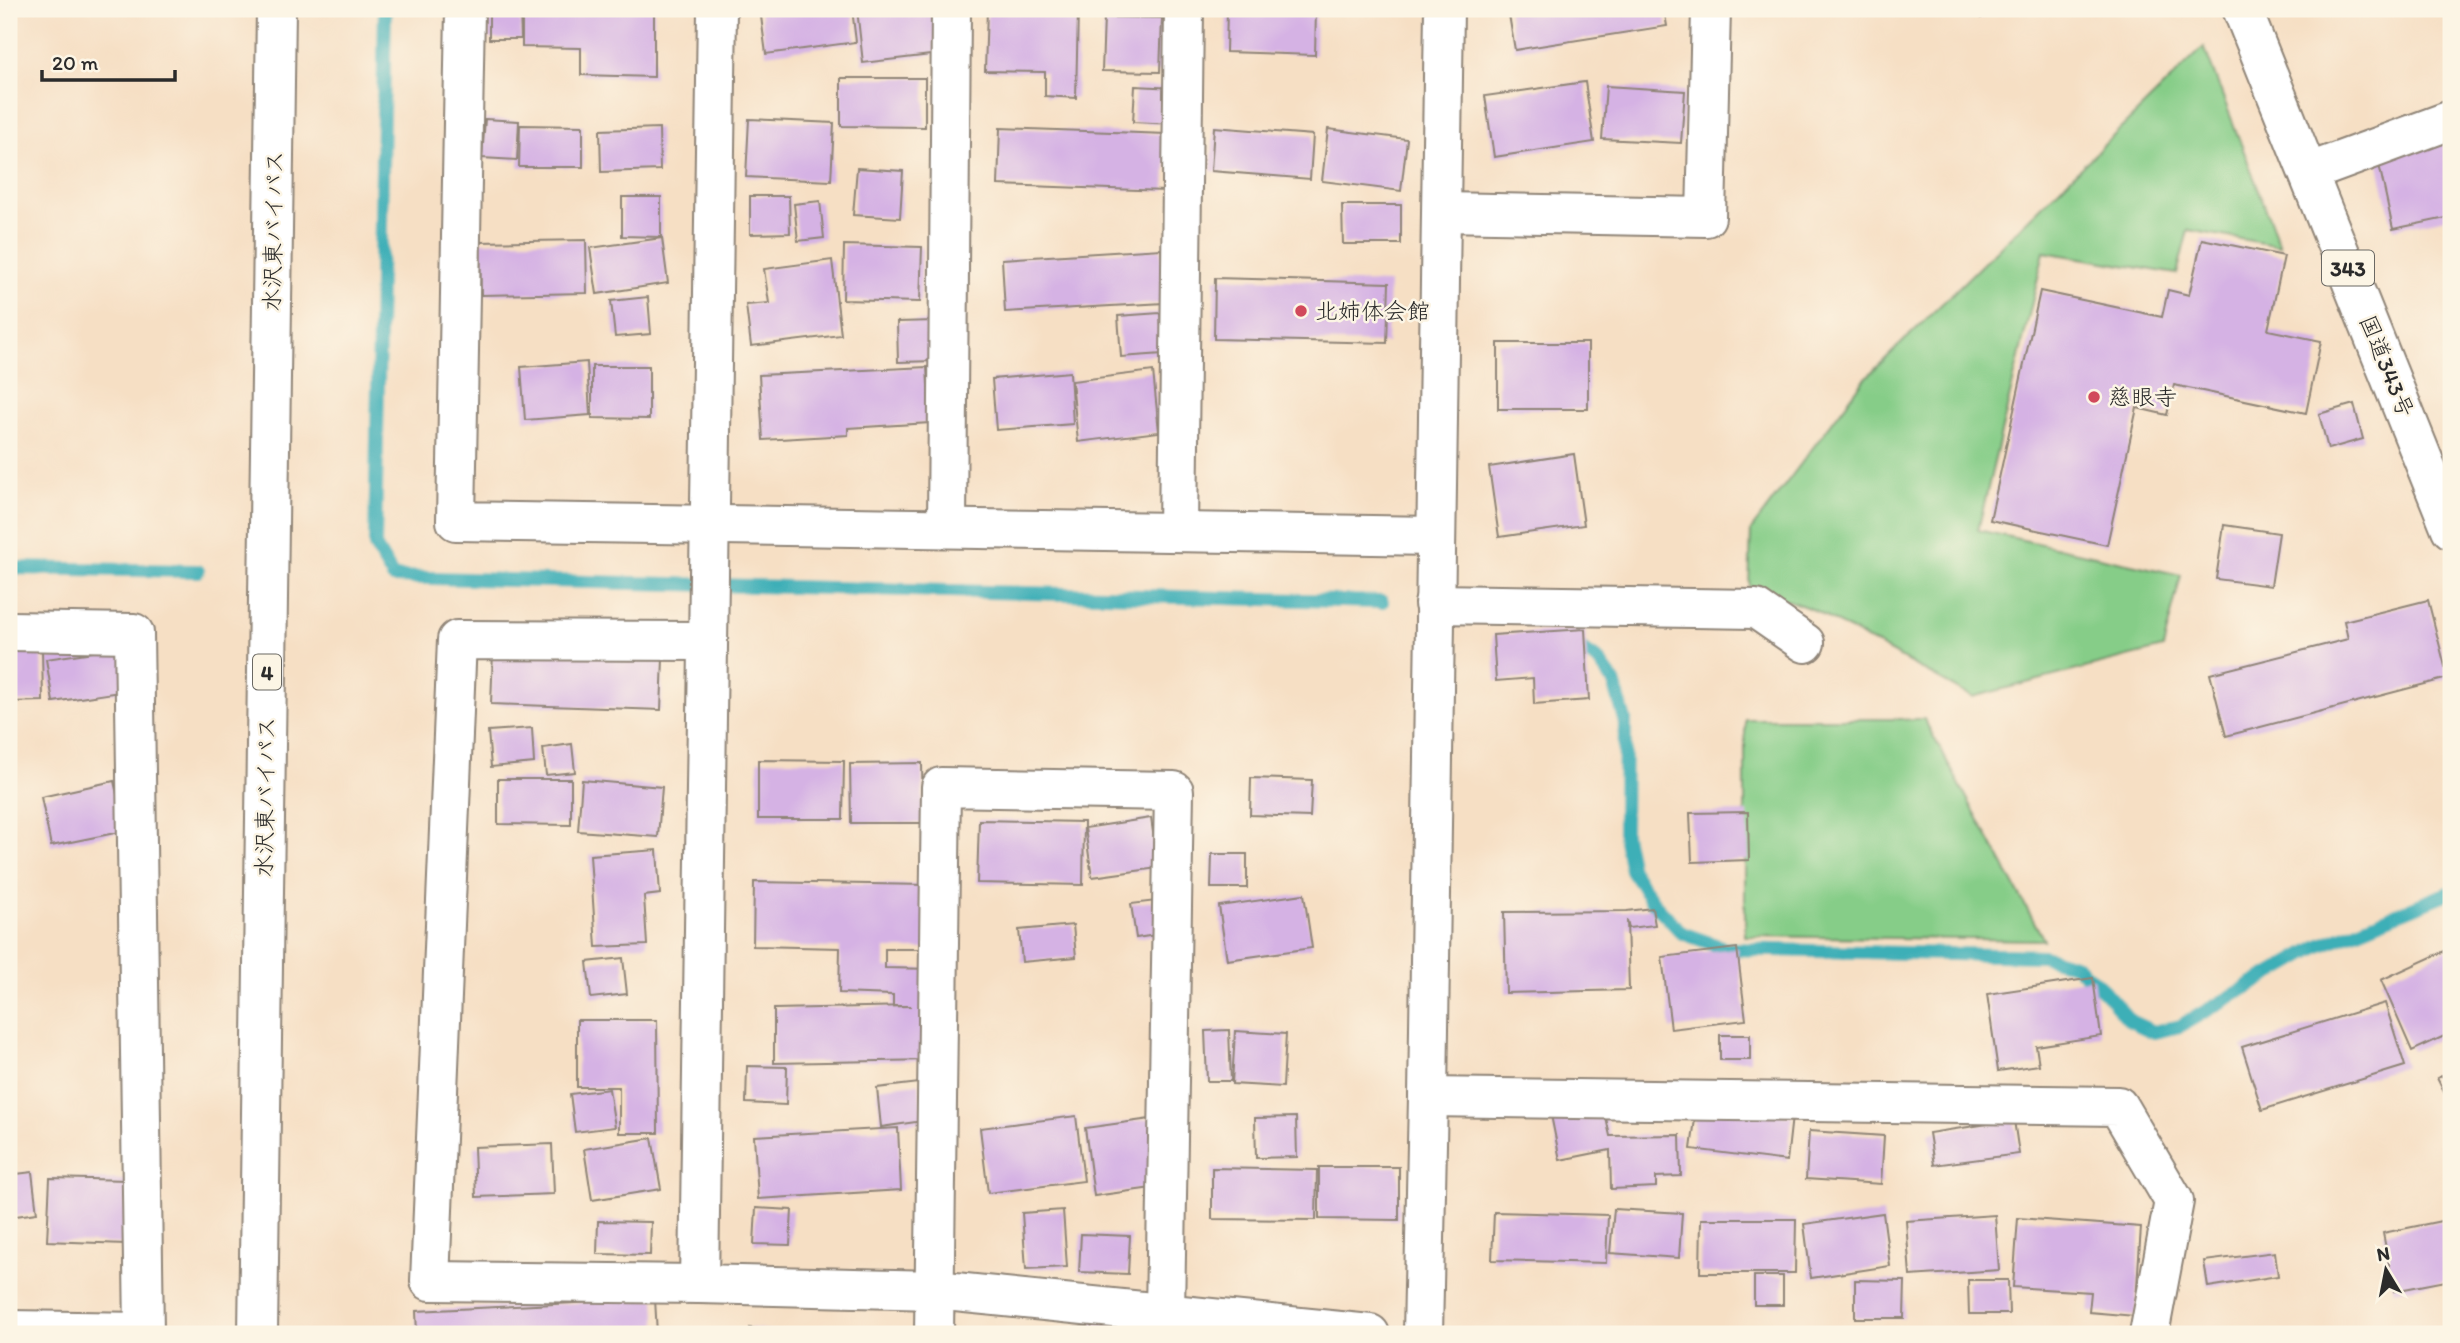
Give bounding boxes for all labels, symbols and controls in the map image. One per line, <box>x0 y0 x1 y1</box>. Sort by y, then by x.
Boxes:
scale bar <box>42 38 175 82</box>
text: 20 m <box>52 50 99 75</box>
street label: 水沢東バイパス <box>258 150 288 312</box>
road number: 343 <box>2322 250 2374 286</box>
place label: 北姉体会館 <box>1315 297 1430 325</box>
marker: 北姉体会館 <box>1293 303 1309 319</box>
street label: 国道343号 <box>2354 311 2420 421</box>
place label: 慈眼寺 <box>2108 383 2177 411</box>
marker: 慈眼寺 <box>2086 389 2102 405</box>
road number: 4 <box>253 654 281 690</box>
street label: 水沢東バイパス <box>250 716 280 878</box>
north arrow <box>2352 1234 2422 1304</box>
text: N <box>2375 1241 2391 1266</box>

